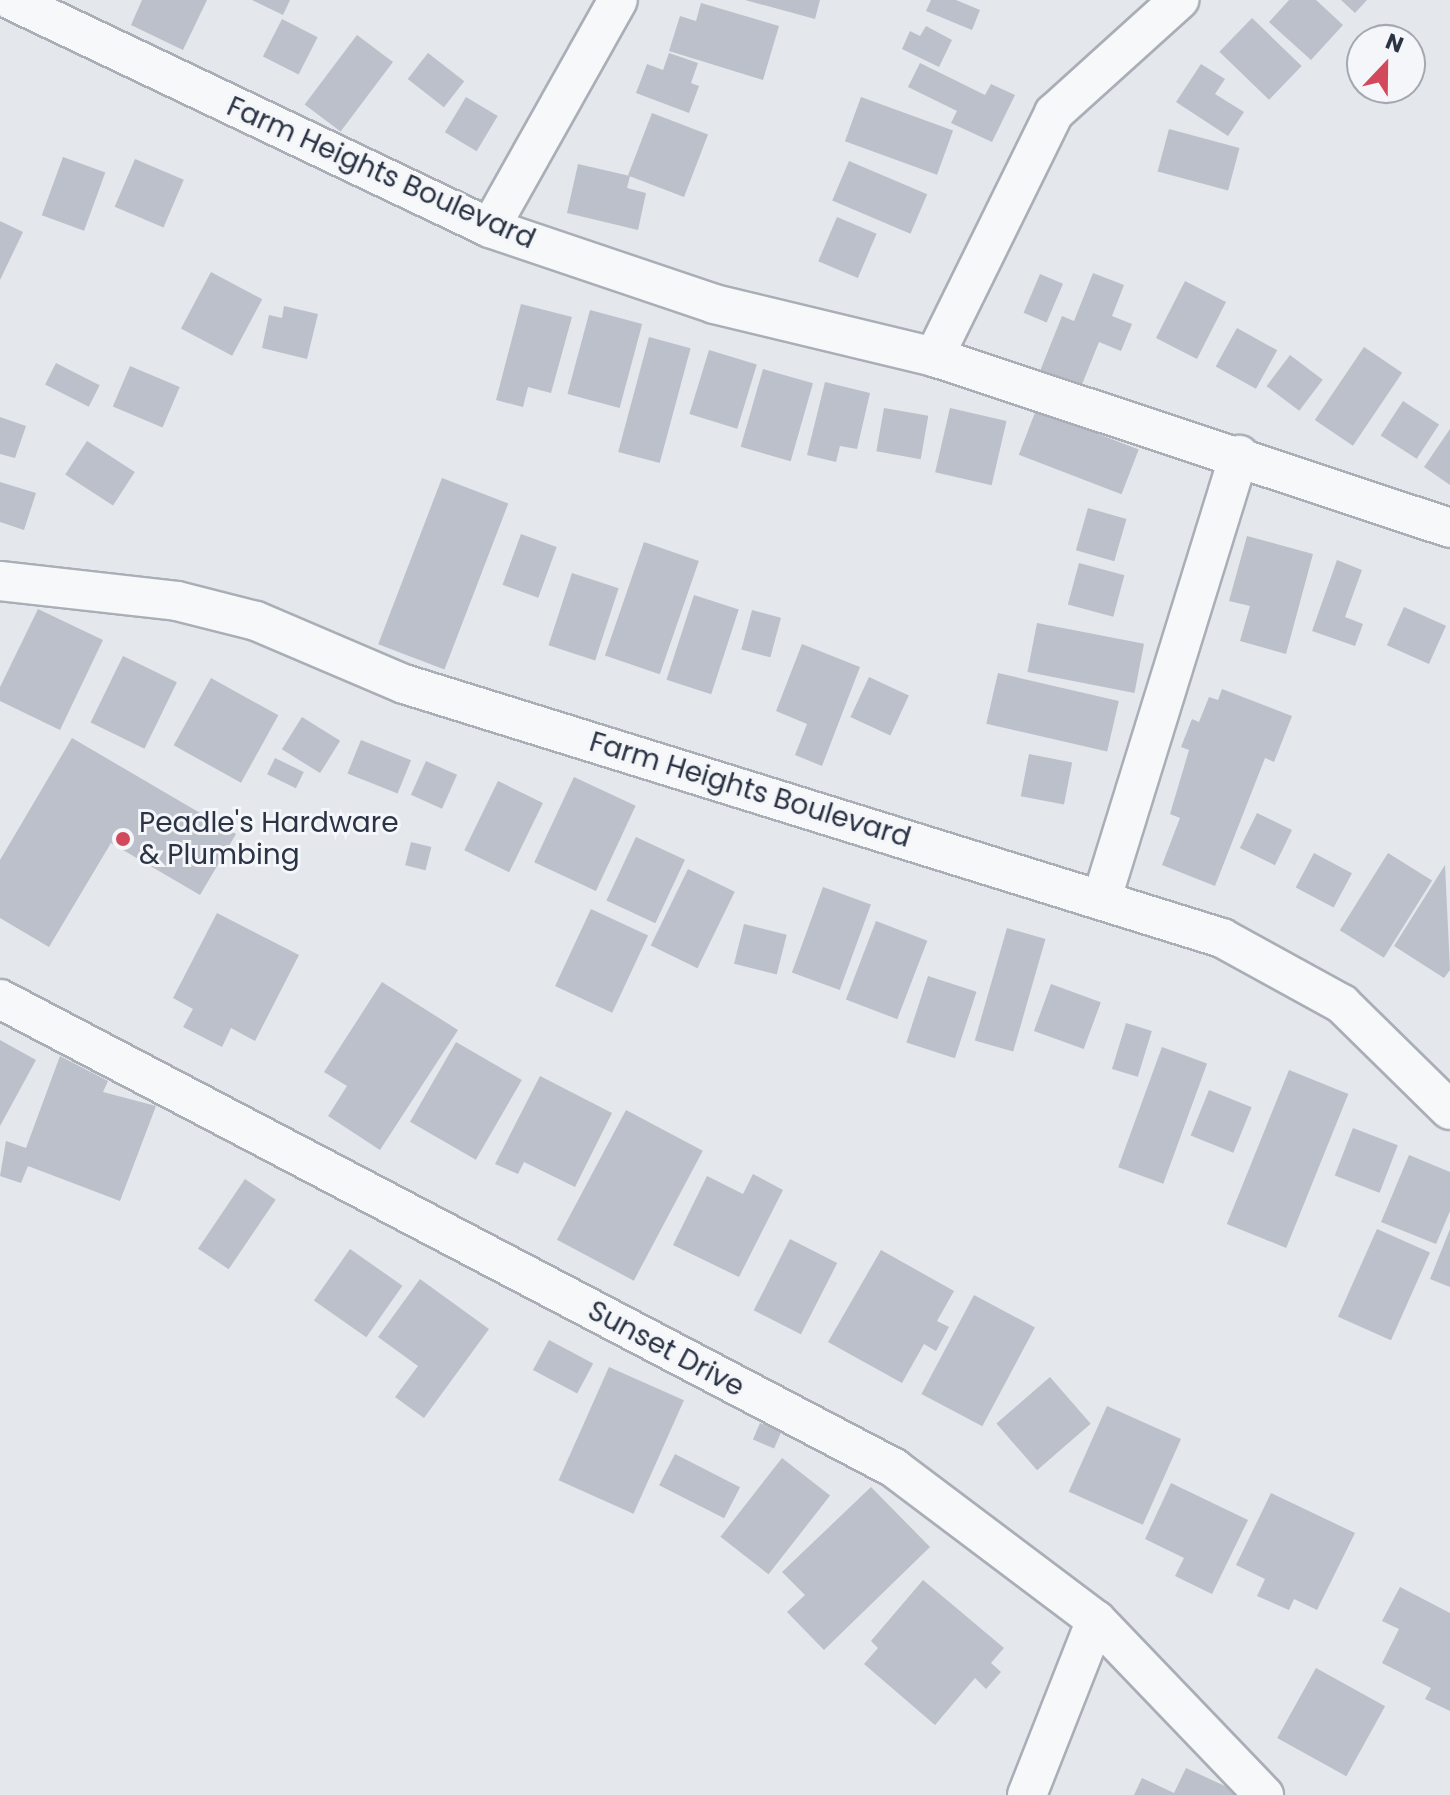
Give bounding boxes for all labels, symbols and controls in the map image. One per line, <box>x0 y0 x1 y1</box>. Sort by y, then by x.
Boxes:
north arrow <box>1346 24 1426 104</box>
text: N <box>1381 26 1408 61</box>
street label: Farm Heights Boulevard <box>222 90 540 256</box>
street label: Farm Heights Boulevard <box>585 725 915 855</box>
place label: Peadle's Hardware & Plumbing <box>139 806 399 872</box>
marker: Peadle's Hardware & Plumbing <box>114 830 132 848</box>
street label: Sunset Drive <box>582 1294 750 1404</box>

